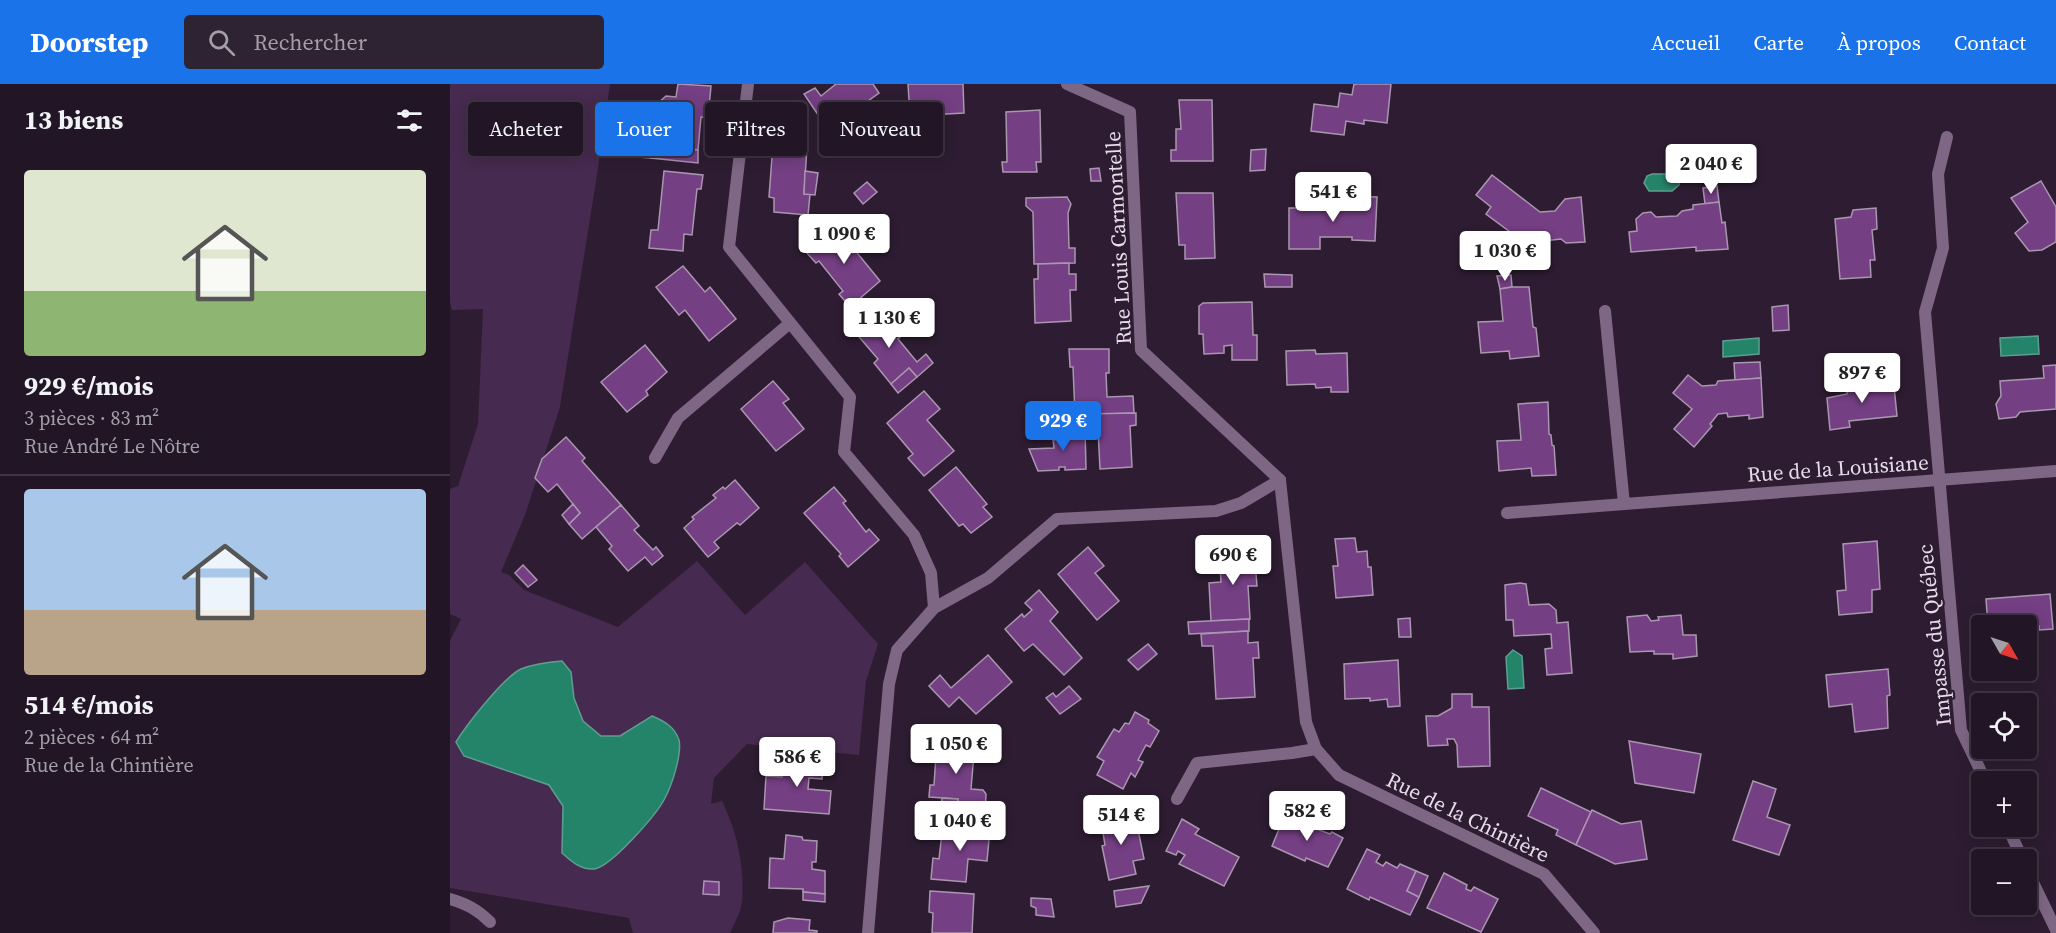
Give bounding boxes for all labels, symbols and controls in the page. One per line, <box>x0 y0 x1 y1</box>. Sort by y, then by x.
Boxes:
search box <box>184 15 604 69</box>
text: Doorstep <box>30 23 148 61</box>
icon: search <box>205 26 238 59</box>
text: Rechercher <box>253 27 367 57</box>
text: Accueil <box>1651 28 1720 57</box>
text: Carte <box>1753 28 1804 57</box>
text: À propos <box>1837 28 1921 57</box>
text: Contact <box>1954 28 2026 57</box>
text: 13 biens <box>24 102 123 138</box>
chip: Acheter <box>468 102 583 156</box>
chip: Louer <box>595 102 693 156</box>
chip: Filtres <box>705 102 807 156</box>
chip: Nouveau <box>819 102 943 156</box>
icon: filters <box>393 104 426 137</box>
street label: Rue Louis Carmontelle <box>1098 131 1138 345</box>
pin: 2 040 € <box>1656 144 1766 195</box>
text: 2 040 € <box>1680 149 1742 177</box>
pin: 541 € <box>1291 172 1375 223</box>
text: 541 € <box>1309 177 1357 205</box>
icon: home <box>171 209 279 317</box>
pin: 1 090 € <box>789 214 899 265</box>
text: 1 090 € <box>813 219 875 247</box>
pin: 1 030 € <box>1450 231 1560 282</box>
text: 1 030 € <box>1474 236 1536 264</box>
pin: 1 130 € <box>834 298 944 349</box>
text: 1 130 € <box>858 303 920 331</box>
pin: 897 € <box>1820 353 1904 404</box>
text: 897 € <box>1838 358 1886 386</box>
text: 929 €/mois <box>24 368 154 404</box>
pin: 929 € <box>1021 401 1105 452</box>
text: 3 pièces · 83 m² <box>24 404 159 432</box>
text: 929 € <box>1039 406 1087 434</box>
text: Rue André Le Nôtre <box>24 432 200 460</box>
street label: Rue de la Louisiane <box>1746 447 1930 489</box>
icon: home <box>171 528 279 636</box>
pin: 690 € <box>1191 535 1275 586</box>
text: 690 € <box>1209 540 1257 568</box>
street label: Impasse du Québec <box>1910 543 1958 727</box>
north arrow <box>1971 615 2037 681</box>
map controls <box>1971 615 2037 915</box>
text: 514 €/mois <box>24 687 154 723</box>
button: locate <box>1971 693 2037 759</box>
text: 2 pièces · 64 m² <box>24 723 159 751</box>
pin: 1 050 € <box>901 724 1011 775</box>
text: 1 050 € <box>925 729 987 757</box>
pin: 586 € <box>755 737 839 788</box>
text: 586 € <box>773 742 821 770</box>
text: Rue de la Chintière <box>24 751 194 779</box>
street label: Rue de la Chintière <box>1382 765 1554 869</box>
button: + <box>1971 771 2037 837</box>
pin: 582 € <box>1265 791 1349 842</box>
pin: 514 € <box>1079 795 1163 846</box>
text: 582 € <box>1283 796 1331 824</box>
text: 514 € <box>1097 800 1145 828</box>
pin: 1 040 € <box>905 801 1015 852</box>
text: 1 040 € <box>929 806 991 834</box>
button: − <box>1971 849 2037 915</box>

